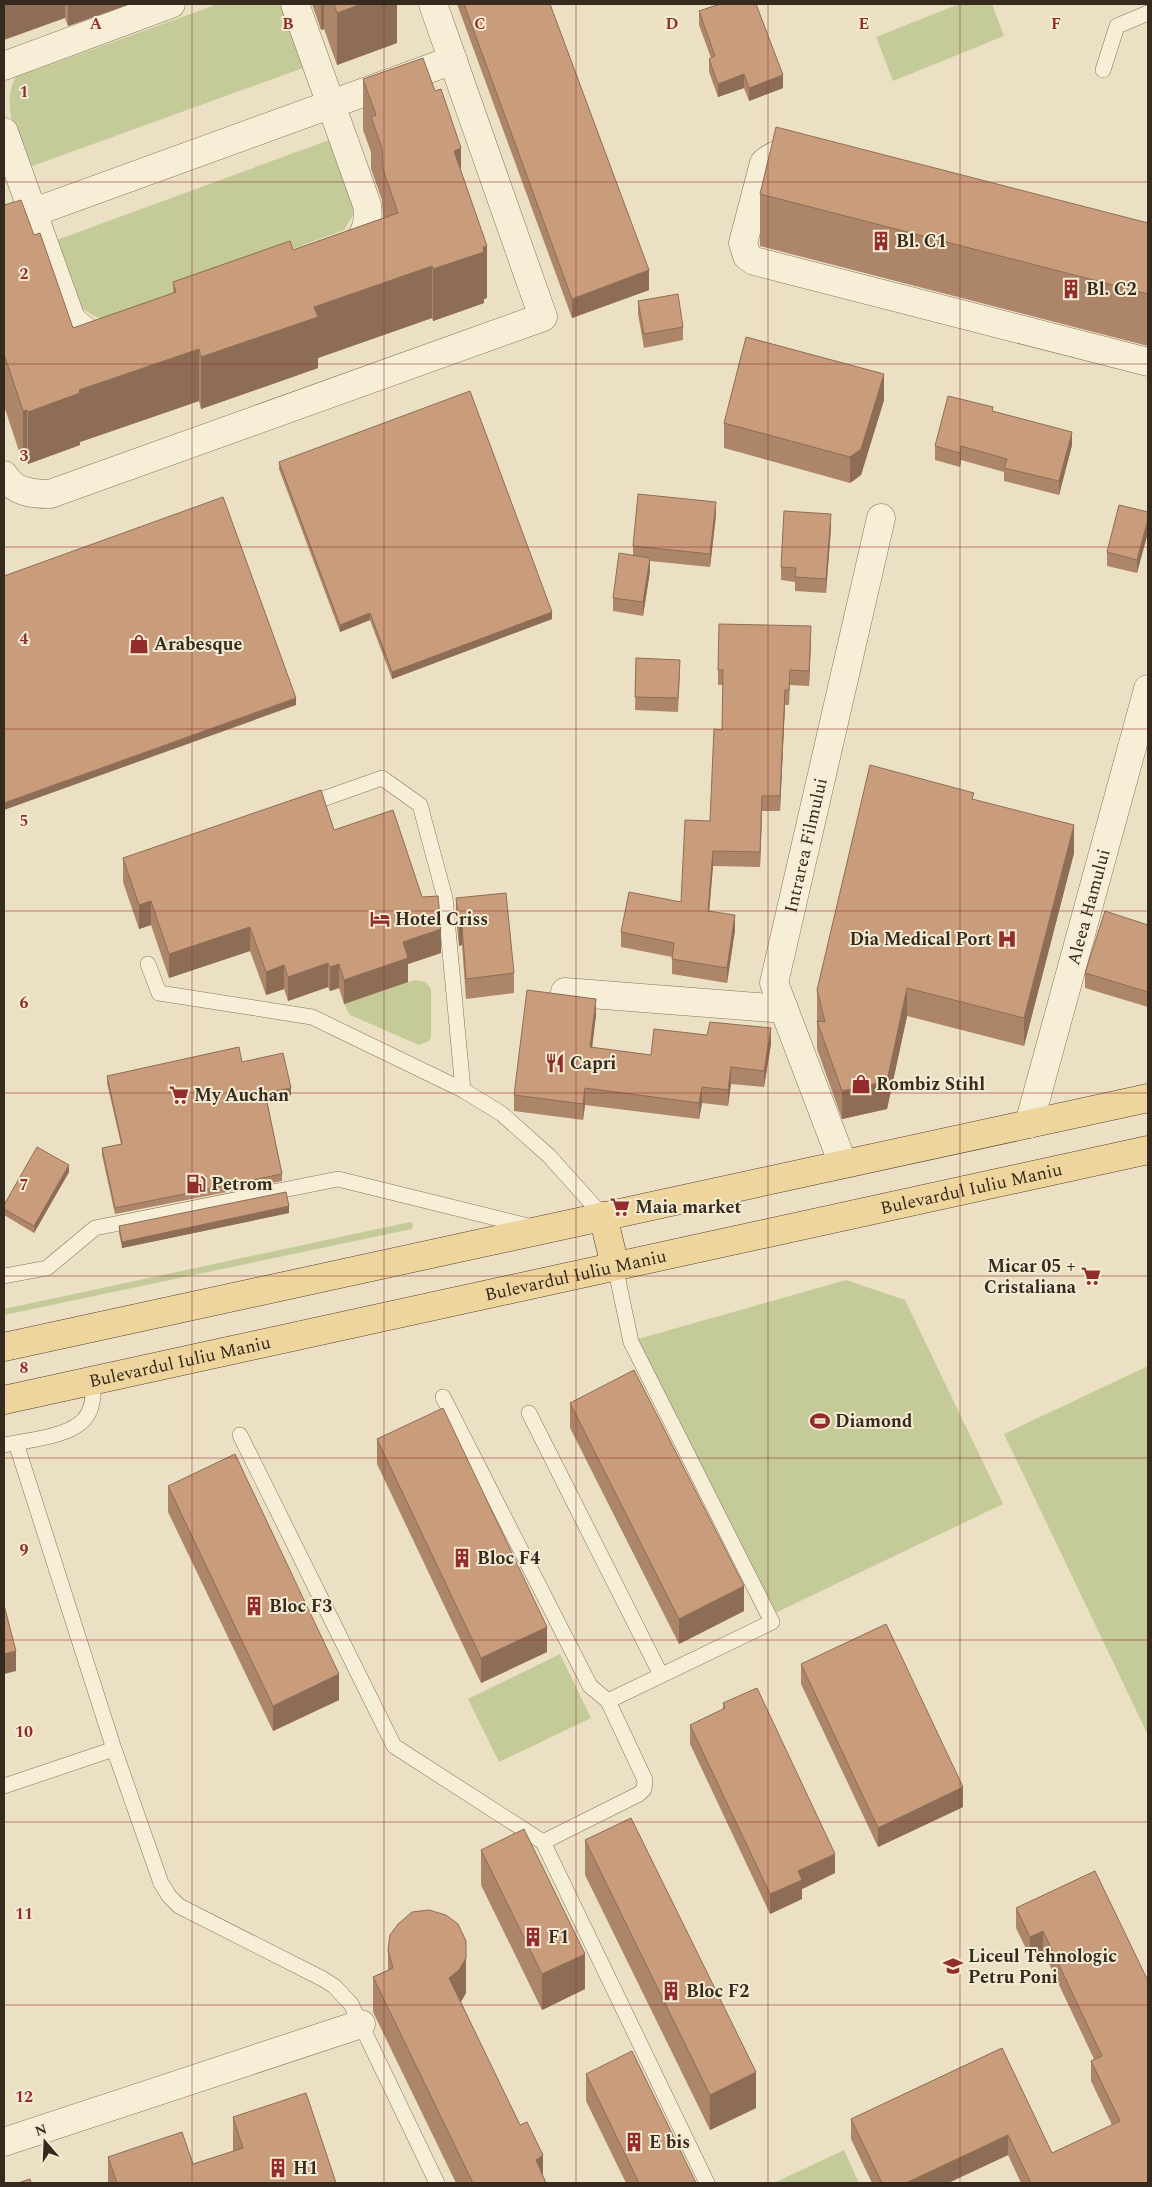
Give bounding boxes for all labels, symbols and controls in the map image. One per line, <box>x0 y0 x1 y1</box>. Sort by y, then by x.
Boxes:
text: A <box>90 12 103 36</box>
text: B <box>282 12 294 36</box>
text: C <box>474 12 486 36</box>
text: D <box>666 12 679 36</box>
text: E <box>859 12 869 36</box>
text: F <box>1051 12 1061 36</box>
text: 1 <box>20 80 28 104</box>
place label: Bl. C1 <box>896 228 947 255</box>
building icon: Bl. C1 <box>870 230 892 252</box>
text: 2 <box>20 262 29 286</box>
place label: Bl. C2 <box>1086 276 1137 303</box>
building icon: Bl. C2 <box>1060 278 1082 300</box>
text: 3 <box>20 444 29 468</box>
text: 4 <box>20 627 29 651</box>
place label: Arabesque <box>154 631 242 658</box>
shop icon: Arabesque <box>128 633 150 655</box>
street label: Intrarea Filmului <box>778 775 835 916</box>
text: 5 <box>20 809 28 833</box>
street label: Aleea Hamului <box>1060 846 1118 968</box>
place label: Hotel Criss <box>395 906 488 933</box>
hotel icon: Hotel Criss <box>369 908 391 930</box>
place label: Dia Medical Port <box>849 926 992 953</box>
hospital icon: Dia Medical Port <box>996 928 1018 950</box>
text: 6 <box>20 991 29 1015</box>
place label: Capri <box>570 1050 616 1077</box>
restaurant icon: Capri <box>544 1052 566 1074</box>
place label: Rombiz Stihl <box>876 1071 985 1098</box>
shop icon: Rombiz Stihl <box>850 1073 872 1095</box>
place label: My Auchan <box>194 1082 289 1109</box>
supermarket icon: My Auchan <box>168 1084 190 1106</box>
street label: Bulevardul Iuliu Maniu <box>878 1156 1065 1222</box>
place label: Petrom <box>211 1171 273 1198</box>
text: 7 <box>20 1173 29 1197</box>
fuel station icon: Petrom <box>185 1173 207 1195</box>
place label: Maia market <box>635 1194 741 1221</box>
supermarket icon: Maia market <box>609 1196 631 1218</box>
street label: Bulevardul Iuliu Maniu <box>482 1243 669 1309</box>
place label: Micar 05 + Cristaliana <box>984 1253 1077 1301</box>
supermarket icon: Micar 05 + Cristaliana <box>1080 1265 1102 1287</box>
street label: Bulevardul Iuliu Maniu <box>86 1329 273 1395</box>
text: 8 <box>20 1356 29 1380</box>
place label: Diamond <box>835 1408 913 1435</box>
sports icon: Diamond <box>809 1410 831 1432</box>
text: 9 <box>20 1538 29 1562</box>
place label: Bloc F4 <box>477 1545 540 1572</box>
building icon: Bloc F4 <box>451 1547 473 1569</box>
place label: Bloc F3 <box>269 1593 332 1620</box>
building icon: Bloc F3 <box>243 1595 265 1617</box>
text: 10 <box>15 1720 33 1744</box>
text: 11 <box>15 1902 33 1926</box>
place label: F1 <box>548 1924 569 1951</box>
building icon: F1 <box>522 1926 544 1948</box>
place label: Liceul Tehnologic Petru Poni <box>968 1943 1117 1991</box>
school or university icon: Liceul Tehnologic Petru Poni <box>942 1955 964 1977</box>
place label: Bloc F2 <box>686 1978 749 2005</box>
building icon: Bloc F2 <box>660 1980 682 2002</box>
text: 12 <box>15 2085 33 2109</box>
north arrow <box>20 2117 70 2167</box>
text: N <box>32 2118 50 2142</box>
place label: E bis <box>649 2129 690 2156</box>
building icon: E bis <box>623 2131 645 2153</box>
place label: H1 <box>293 2155 318 2182</box>
building icon: H1 <box>267 2157 289 2179</box>

